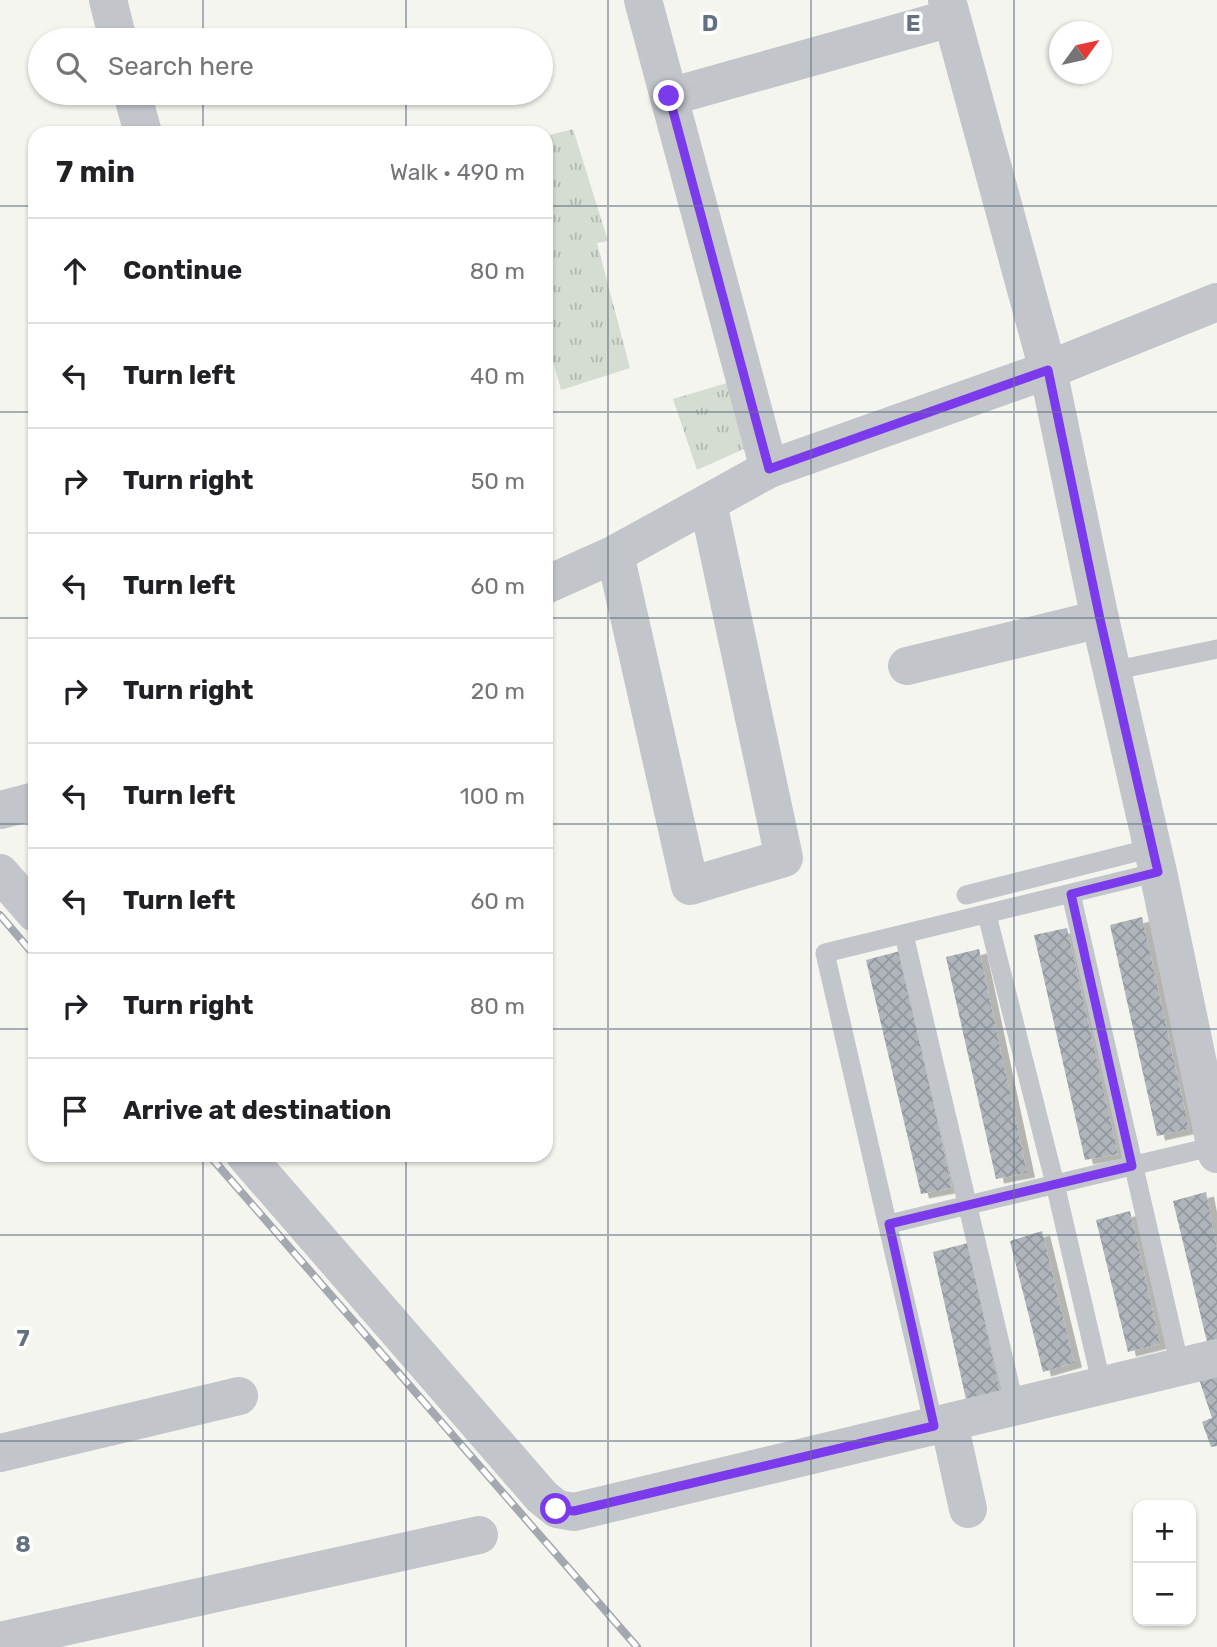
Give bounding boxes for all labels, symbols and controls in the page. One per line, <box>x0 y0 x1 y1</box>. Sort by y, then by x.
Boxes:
text: D <box>702 9 718 37</box>
text: E <box>906 9 920 37</box>
north arrow <box>1049 21 1112 84</box>
search box <box>28 28 553 105</box>
icon: search <box>52 48 90 86</box>
text: Search here <box>108 51 254 82</box>
route end <box>653 80 684 111</box>
text: 7 min <box>56 154 135 190</box>
text: Walk · 490 m <box>390 158 525 186</box>
icon: ahead <box>56 252 94 290</box>
text: Continue <box>123 255 242 286</box>
text: 80 m <box>470 257 525 285</box>
icon: left <box>56 357 94 395</box>
text: Turn left <box>123 360 235 391</box>
text: 40 m <box>470 362 525 390</box>
icon: right <box>56 462 94 500</box>
text: Turn right <box>123 465 253 496</box>
text: 50 m <box>471 467 525 495</box>
icon: left <box>56 567 94 605</box>
text: Turn left <box>123 570 235 601</box>
text: 60 m <box>470 572 525 600</box>
icon: right <box>56 672 94 710</box>
text: Turn right <box>123 675 253 706</box>
text: 20 m <box>471 677 525 705</box>
icon: left <box>56 777 94 815</box>
text: Turn left <box>123 780 235 811</box>
text: 100 m <box>460 782 525 810</box>
icon: left <box>56 882 94 920</box>
text: Turn left <box>123 885 235 916</box>
text: 60 m <box>470 887 525 915</box>
icon: right <box>56 987 94 1025</box>
text: Turn right <box>123 990 253 1021</box>
text: 80 m <box>470 992 525 1020</box>
icon: arrive <box>56 1092 94 1130</box>
text: Arrive at destination <box>123 1095 391 1126</box>
text: 7 <box>16 1324 30 1352</box>
route start <box>540 1493 571 1524</box>
map controls <box>1133 1500 1196 1626</box>
button: + <box>1133 1500 1196 1563</box>
text: 8 <box>15 1530 31 1558</box>
button: − <box>1133 1563 1196 1626</box>

